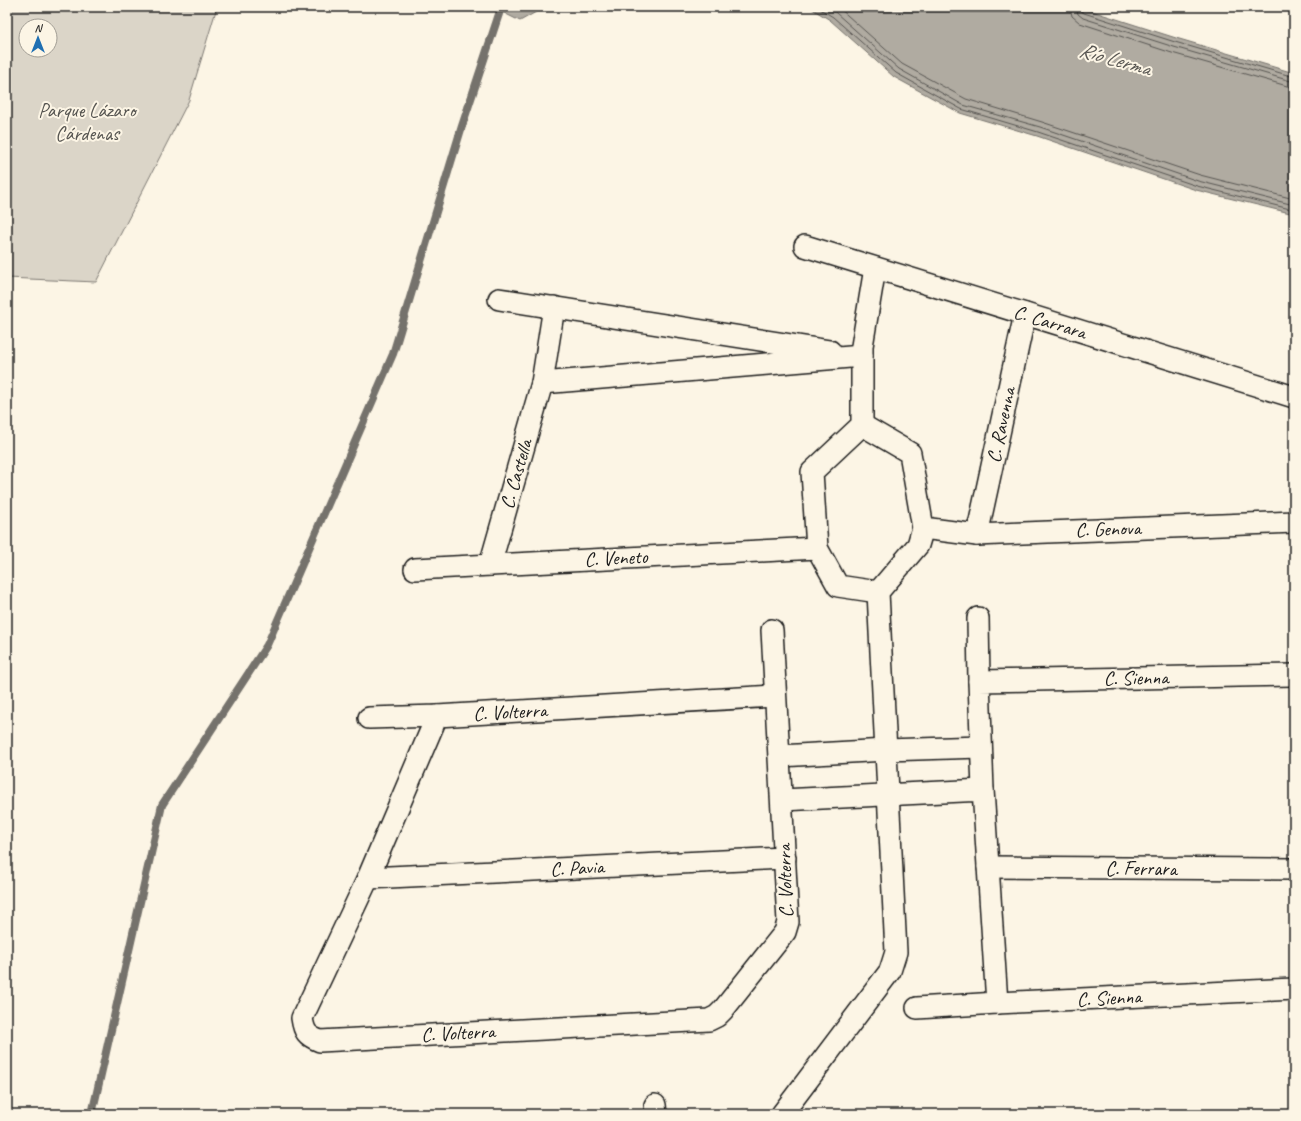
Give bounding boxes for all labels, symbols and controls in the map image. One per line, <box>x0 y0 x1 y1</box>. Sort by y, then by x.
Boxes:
north arrow <box>18 18 58 58</box>
text: N <box>35 21 44 35</box>
water label: Río Lerma <box>1077 37 1156 82</box>
park label: Parque Lázaro Cárdenas <box>38 98 138 146</box>
street label: C. Carrara <box>1011 299 1091 345</box>
street label: C. Ravenna <box>981 383 1022 465</box>
street label: C. Castella <box>494 435 538 512</box>
street label: C. Genova <box>1075 515 1143 543</box>
street label: C. Veneto <box>584 544 649 572</box>
street label: C. Sienna <box>1103 665 1170 691</box>
street label: C. Volterra <box>473 697 549 726</box>
street label: C. Volterra <box>771 842 799 918</box>
street label: C. Pavia <box>550 854 606 882</box>
street label: C. Ferrara <box>1105 856 1178 881</box>
street label: C. Sienna <box>1076 984 1144 1012</box>
street label: C. Volterra <box>421 1018 497 1047</box>

